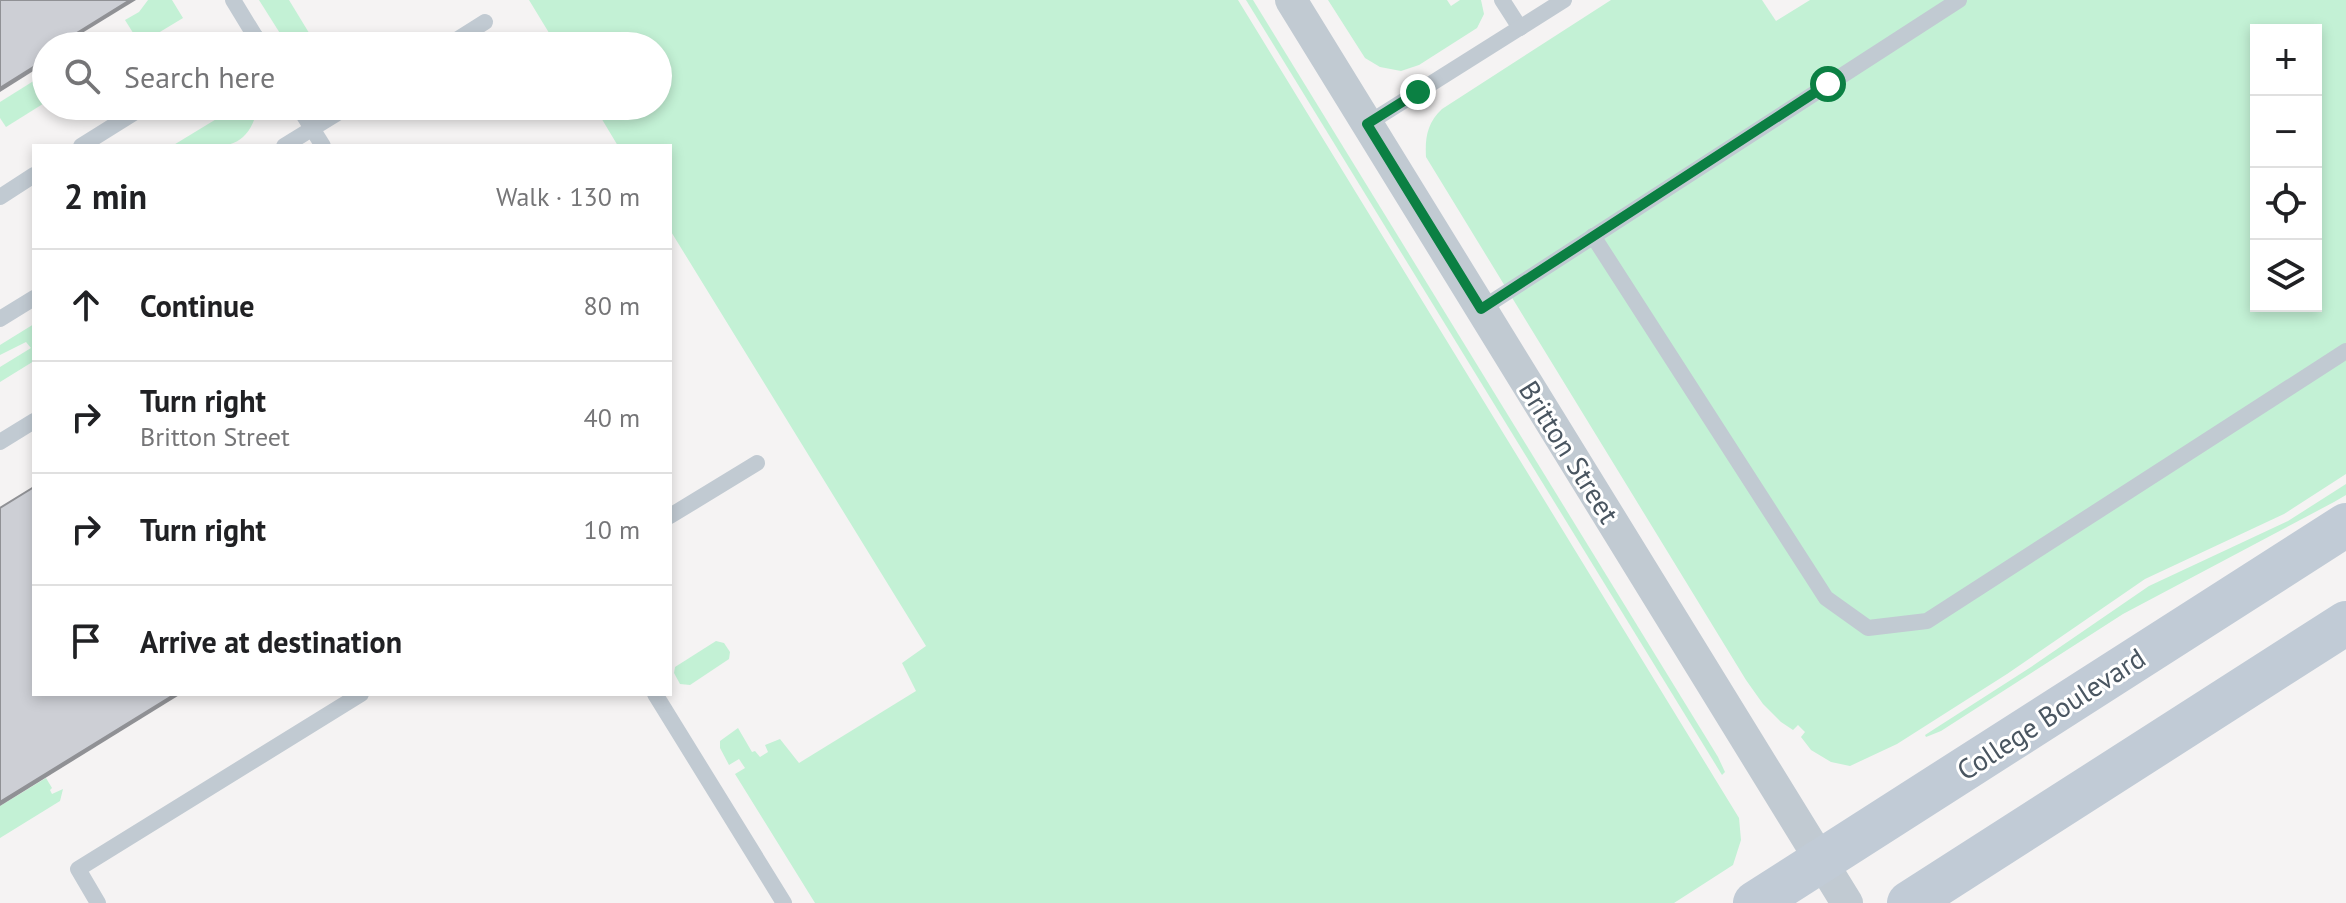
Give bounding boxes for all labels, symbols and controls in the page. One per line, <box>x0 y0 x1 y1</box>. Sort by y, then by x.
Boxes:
map controls <box>2250 24 2322 312</box>
button: + <box>2250 24 2322 96</box>
search box <box>32 32 672 120</box>
icon: search <box>60 54 104 98</box>
text: Search here <box>124 57 275 96</box>
route start <box>1810 66 1846 102</box>
route end <box>1400 74 1436 110</box>
button: − <box>2250 96 2322 168</box>
button: locate <box>2250 168 2322 240</box>
text: 2 min <box>64 174 147 218</box>
text: Walk · 130 m <box>496 180 640 213</box>
button: layers <box>2250 240 2322 312</box>
icon: ahead <box>64 283 108 327</box>
text: Continue <box>140 286 254 325</box>
text: 80 m <box>584 289 640 322</box>
street label: Britton Street <box>1511 374 1628 530</box>
text: Turn right <box>140 381 266 420</box>
icon: right <box>64 395 108 439</box>
text: 40 m <box>584 401 640 434</box>
text: Britton Street <box>140 420 290 453</box>
icon: right <box>64 507 108 551</box>
text: Turn right <box>140 510 266 549</box>
text: 10 m <box>584 513 640 546</box>
icon: arrive <box>64 619 108 663</box>
text: Arrive at destination <box>140 622 402 661</box>
street label: College Boulevard <box>1950 639 2152 788</box>

